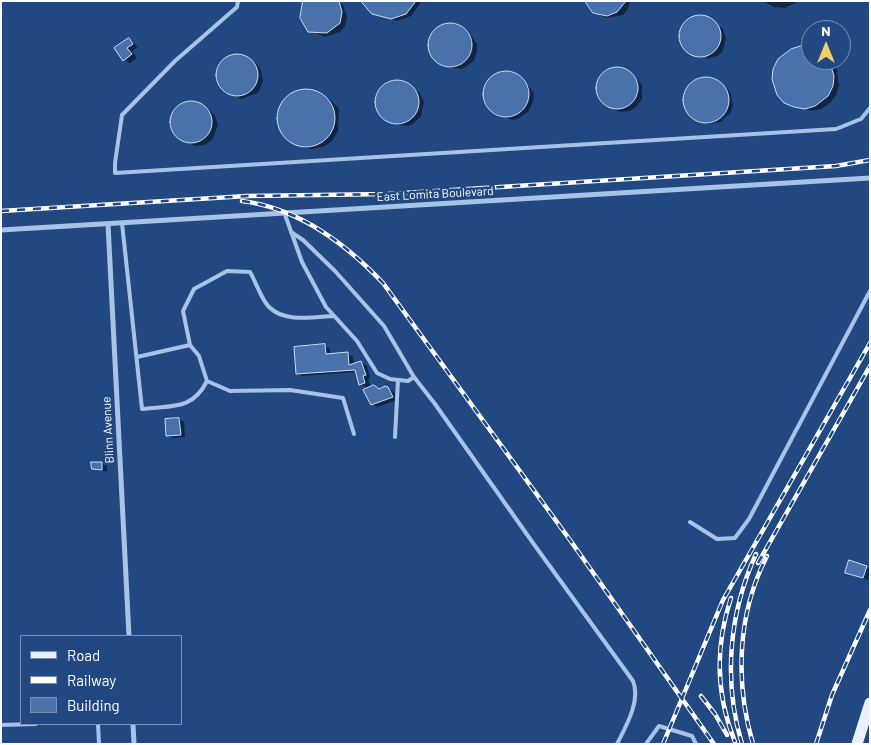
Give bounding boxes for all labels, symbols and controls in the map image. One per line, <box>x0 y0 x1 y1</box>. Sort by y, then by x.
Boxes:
north arrow <box>801 20 851 70</box>
text: N <box>821 22 831 39</box>
street label: East Lomita Boulevard <box>376 184 494 204</box>
street label: Blinn Avenue <box>99 396 117 464</box>
legend <box>20 635 182 725</box>
text: Road <box>67 646 100 664</box>
text: Railway <box>67 671 116 689</box>
text: Building <box>67 696 120 714</box>

